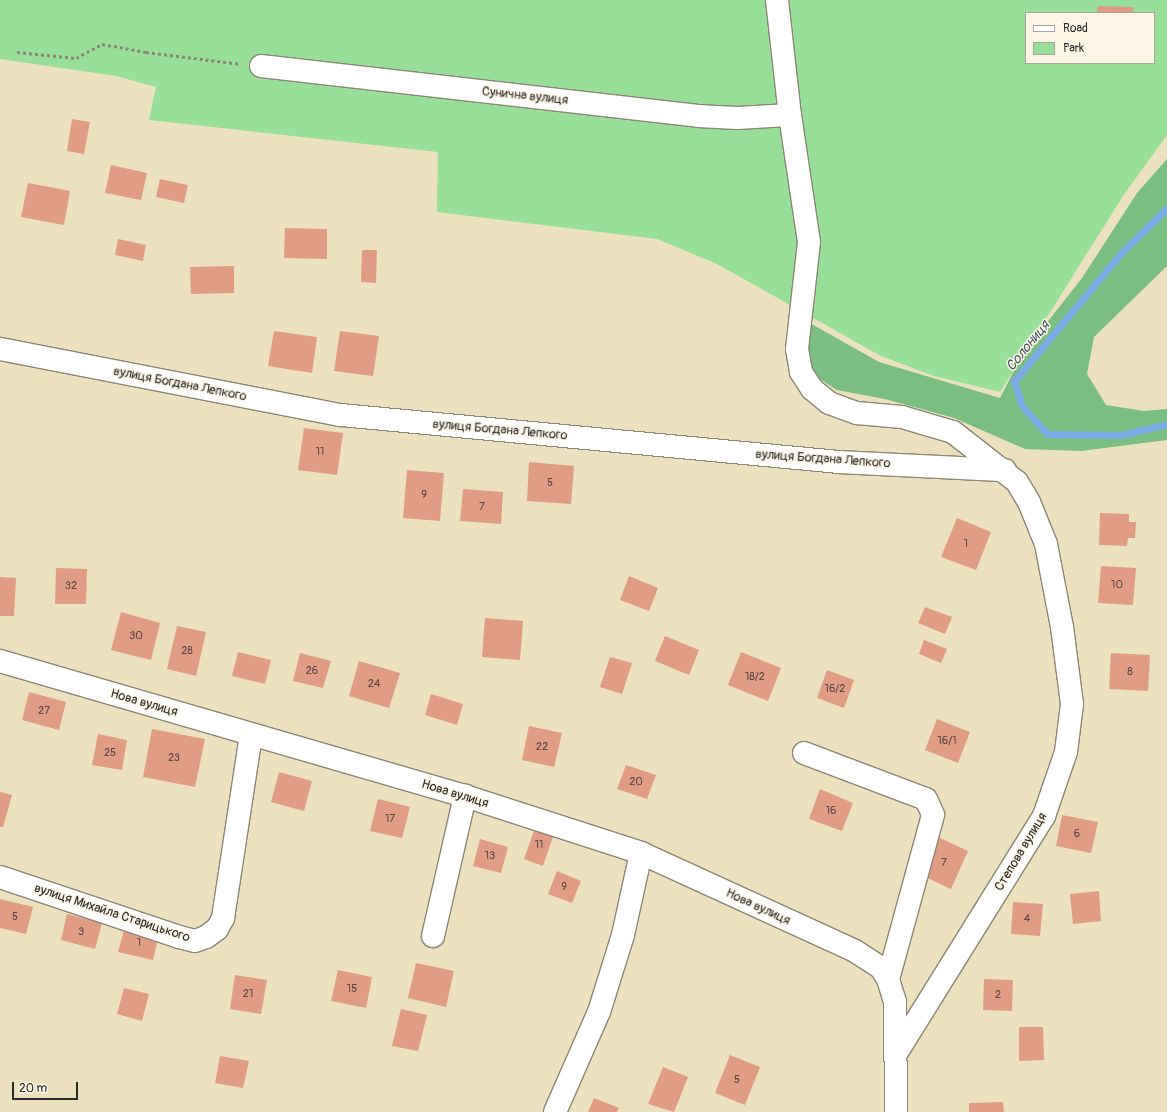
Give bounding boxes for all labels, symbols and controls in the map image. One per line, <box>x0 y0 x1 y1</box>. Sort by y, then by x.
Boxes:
legend <box>1025 12 1155 64</box>
text: Road <box>1063 21 1088 36</box>
text: Park <box>1063 41 1084 56</box>
street label: Сунична вулиця <box>481 84 569 108</box>
water label: Солониця <box>1003 318 1053 374</box>
street label: вулиця Богдана Лепкого <box>112 363 248 405</box>
street label: вулиця Богдана Лепкого <box>432 416 568 444</box>
house number: 11 <box>316 445 324 459</box>
street label: вулиця Богдана Лепкого <box>755 446 891 472</box>
house number: 5 <box>547 476 553 490</box>
house number: 9 <box>421 488 427 502</box>
house number: 7 <box>479 500 485 514</box>
house number: 1 <box>964 537 968 551</box>
house number: 10 <box>1111 578 1123 592</box>
house number: 32 <box>65 579 77 593</box>
house number: 30 <box>129 629 143 643</box>
house number: 28 <box>181 644 193 658</box>
house number: 26 <box>306 664 318 678</box>
house number: 8 <box>1127 665 1133 679</box>
house number: 18/2 <box>745 670 765 684</box>
house number: 24 <box>368 677 380 691</box>
house number: 16/2 <box>825 682 845 696</box>
street label: Нова вулиця <box>109 686 179 720</box>
house number: 27 <box>38 704 50 718</box>
house number: 16/1 <box>938 734 956 748</box>
house number: 22 <box>536 740 548 754</box>
house number: 25 <box>104 746 116 760</box>
house number: 23 <box>168 751 180 765</box>
house number: 20 <box>629 775 643 789</box>
street label: Нова вулиця <box>420 776 490 812</box>
house number: 16 <box>826 804 836 818</box>
street label: Степова вулиця <box>991 810 1051 894</box>
house number: 17 <box>385 812 395 826</box>
house number: 6 <box>1074 827 1080 841</box>
house number: 11 <box>535 838 543 852</box>
house number: 13 <box>485 849 495 863</box>
house number: 7 <box>941 856 947 870</box>
street label: вулиця Михайла Старицького <box>32 880 192 946</box>
house number: 9 <box>561 880 567 894</box>
street label: Нова вулиця <box>723 885 793 929</box>
house number: 5 <box>12 910 18 924</box>
house number: 4 <box>1024 912 1030 926</box>
house number: 3 <box>78 925 84 939</box>
house number: 1 <box>137 936 141 950</box>
house number: 15 <box>347 982 357 996</box>
house number: 21 <box>243 987 253 1001</box>
house number: 2 <box>995 988 1001 1002</box>
house number: 5 <box>734 1073 740 1087</box>
scale bar <box>14 1074 80 1100</box>
text: 20 m <box>19 1081 47 1096</box>

